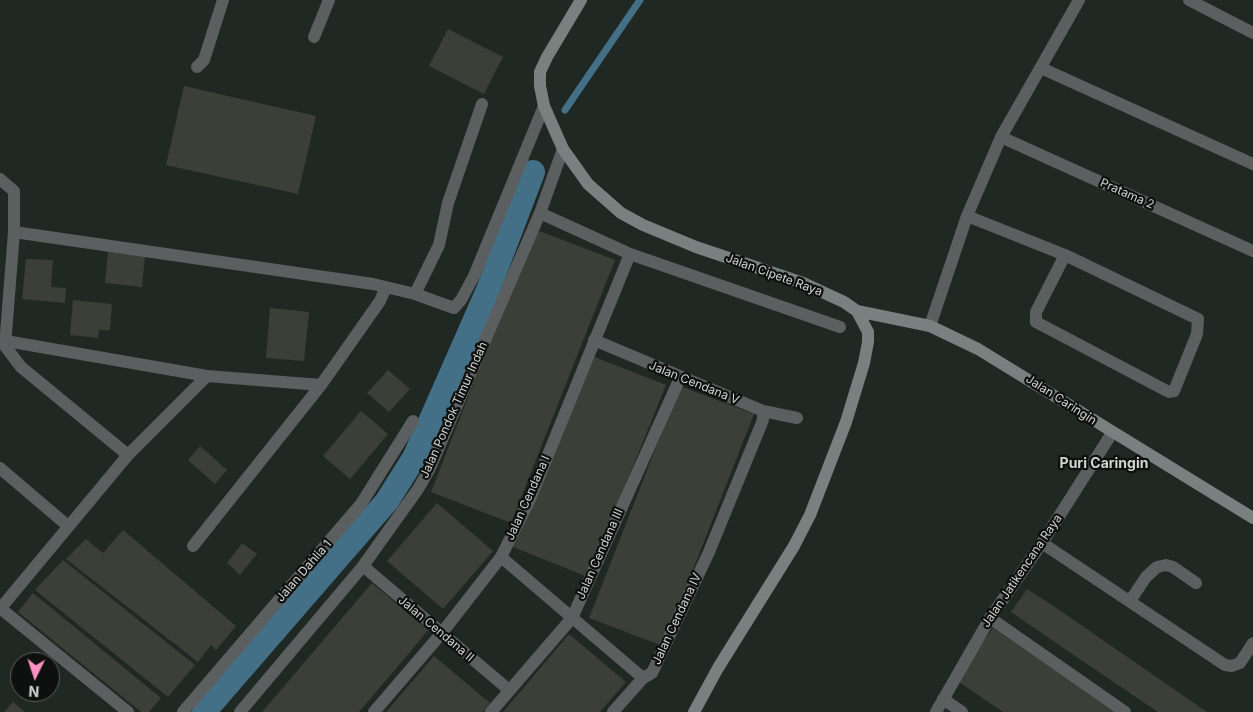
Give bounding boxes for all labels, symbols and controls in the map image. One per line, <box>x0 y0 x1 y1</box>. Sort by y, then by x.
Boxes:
street label: Pratama 2 <box>1098 176 1156 212</box>
street label: Jalan Cipete Raya <box>724 251 824 299</box>
street label: Jalan Pondok Timur Indah <box>417 340 491 480</box>
street label: Jalan Cendana V <box>647 358 741 408</box>
street label: Jalan Caringin <box>1023 372 1099 428</box>
street label: Jalan Cendana I <box>503 453 553 543</box>
district label: Puri Caringin <box>1060 456 1148 472</box>
street label: Jalan Cendana III <box>574 507 626 601</box>
street label: Jalan Jatikencana Raya <box>979 512 1065 630</box>
street label: Jalan Dahlia 1 <box>273 537 335 605</box>
street label: Jalan Cendana IV <box>649 571 705 667</box>
street label: Jalan Cendana II <box>395 593 477 665</box>
north arrow <box>10 652 60 702</box>
text: N <box>28 683 40 700</box>

